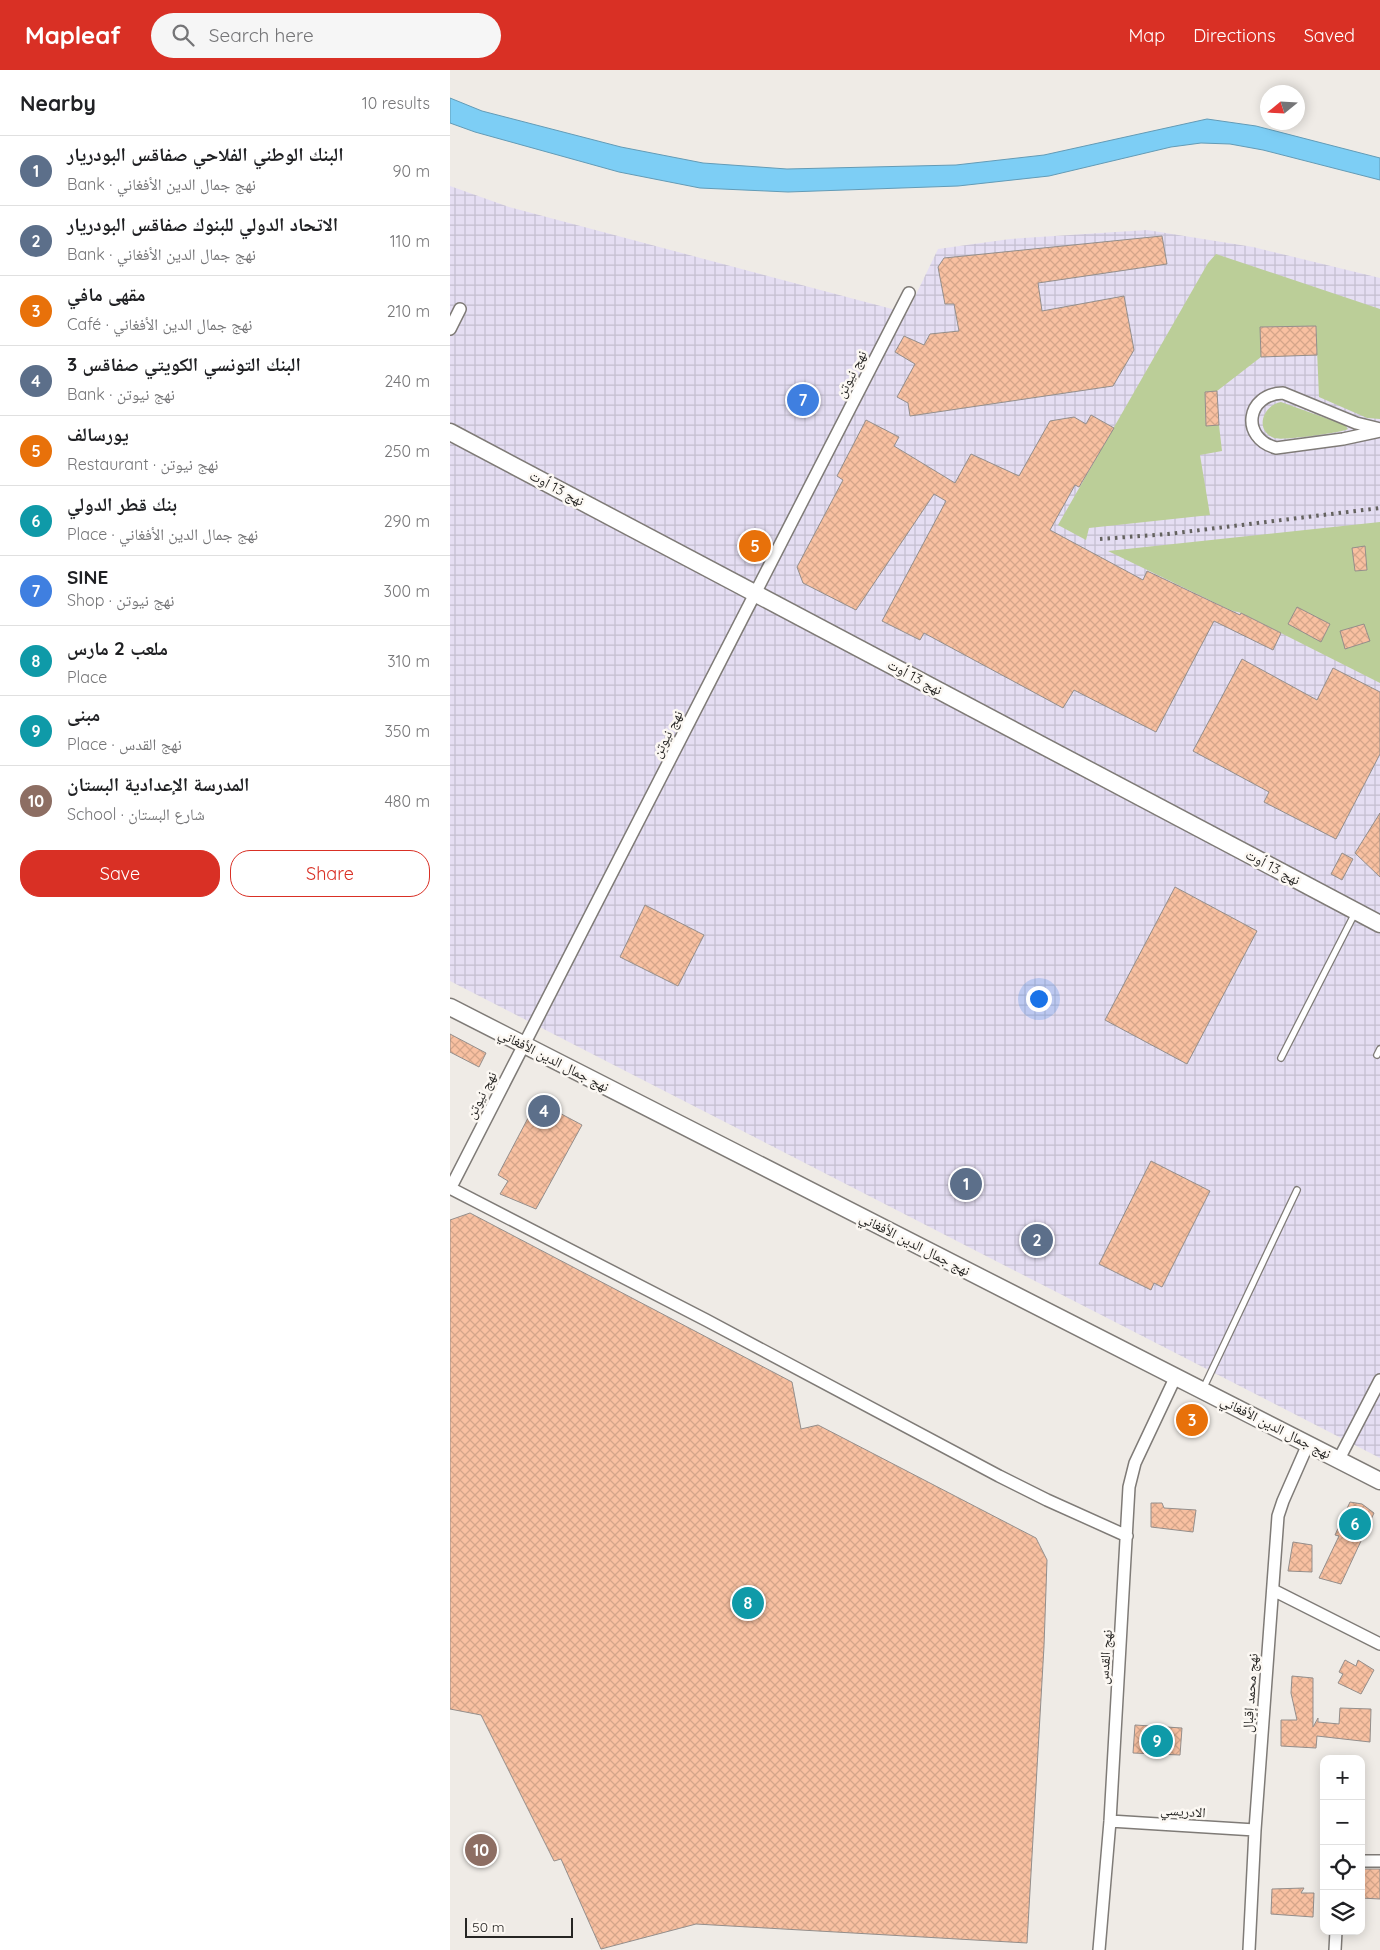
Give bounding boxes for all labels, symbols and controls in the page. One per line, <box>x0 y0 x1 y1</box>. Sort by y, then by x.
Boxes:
search box <box>151 13 501 58</box>
text: Mapleaf <box>25 20 121 50</box>
icon: search <box>169 21 197 49</box>
text: Search here <box>209 23 314 47</box>
text: Map <box>1128 24 1165 47</box>
text: Directions <box>1193 24 1276 47</box>
text: Saved <box>1304 24 1355 47</box>
north arrow <box>1260 85 1305 130</box>
text: Nearby <box>20 90 96 116</box>
text: 10 results <box>362 93 430 113</box>
text: البنك الوطني الفلاحي صفاقس البودريار <box>67 142 344 166</box>
text: 1 <box>33 161 39 181</box>
text: 90 m <box>393 161 430 181</box>
text: Bank · نهج جمال الدين الأفغاني <box>67 174 256 194</box>
text: الاتحاد الدولي للبنوك صفاقس البودريار <box>67 212 338 236</box>
text: 2 <box>31 231 41 251</box>
text: 110 m <box>390 231 430 251</box>
text: Bank · نهج جمال الدين الأفغاني <box>67 244 256 264</box>
text: مقهى مافي <box>67 282 145 306</box>
text: 3 <box>32 301 40 321</box>
text: 210 m <box>387 301 430 321</box>
text: Café · نهج جمال الدين الأفغاني <box>67 314 252 334</box>
street label: نهج نيوتن <box>831 347 872 401</box>
text: البنك التونسي الكويتي صفاقس 3 <box>67 352 301 376</box>
text: 4 <box>31 371 41 391</box>
text: 240 m <box>384 371 430 391</box>
pin: 7 <box>787 381 819 419</box>
text: Bank · نهج نيوتن <box>67 384 175 404</box>
text: يورسالف <box>67 422 129 446</box>
text: 5 <box>31 441 41 461</box>
text: 250 m <box>384 441 430 461</box>
text: Restaurant · نهج نيوتن <box>67 454 218 474</box>
street label: نهج 13 أوت <box>526 466 588 511</box>
text: بنك قطر الدولي <box>67 492 177 516</box>
text: 6 <box>32 511 40 531</box>
text: 290 m <box>384 511 430 531</box>
text: Place · نهج جمال الدين الأفغاني <box>67 524 258 544</box>
pin: 5 <box>739 527 771 565</box>
text: SINE <box>67 565 108 589</box>
text: 7 <box>32 581 40 601</box>
text: 300 m <box>384 581 430 601</box>
text: Shop · نهج نيوتن <box>67 590 174 610</box>
text: ملعب 2 مارس <box>67 636 168 660</box>
text: 8 <box>32 651 40 671</box>
text: 310 m <box>387 651 430 671</box>
street label: نهج 13 أوت <box>884 655 946 700</box>
text: Place <box>67 667 107 687</box>
text: مبنى <box>67 702 100 726</box>
street label: نهج نيوتن <box>647 707 688 761</box>
text: 9 <box>31 721 41 741</box>
text: 350 m <box>384 721 430 741</box>
text: Place · نهج القدس <box>67 734 182 754</box>
text: المدرسة الإعدادية البستان <box>67 772 249 796</box>
text: 10 <box>28 791 44 811</box>
text: 480 m <box>384 791 430 811</box>
text: School · شارع البستان <box>67 804 205 824</box>
street label: نهج 13 أوت <box>1242 845 1304 890</box>
button: Save <box>20 850 220 897</box>
button: Share <box>230 850 430 897</box>
your location <box>1026 986 1052 1012</box>
street label: نهج جمال الدين الأفغاني <box>495 1024 612 1098</box>
street label: نهج نيوتن <box>461 1068 502 1122</box>
pin: 4 <box>528 1092 560 1130</box>
pin: 1 <box>950 1165 982 1203</box>
street label: نهج جمال الدين الأفغاني <box>856 1208 973 1282</box>
pin: 2 <box>1021 1221 1053 1259</box>
street label: نهج جمال الدين الأفغاني <box>1217 1391 1334 1465</box>
pin: 3 <box>1176 1401 1208 1439</box>
pin: 6 <box>1339 1505 1371 1543</box>
pin: 8 <box>732 1584 764 1622</box>
street label: نهج القدس <box>1094 1629 1117 1685</box>
street label: نهج محمد إقبال <box>1238 1653 1263 1733</box>
pin: 9 <box>1141 1722 1173 1760</box>
map controls <box>1320 1755 1365 1935</box>
button: + <box>1320 1755 1365 1800</box>
street label: الادريسي <box>1159 1800 1206 1824</box>
button: − <box>1320 1800 1365 1845</box>
pin: 10 <box>465 1831 497 1869</box>
button: locate <box>1320 1845 1365 1890</box>
button: layers <box>1320 1890 1365 1935</box>
scale bar <box>465 1915 572 1938</box>
text: 50 m <box>472 1918 505 1936</box>

